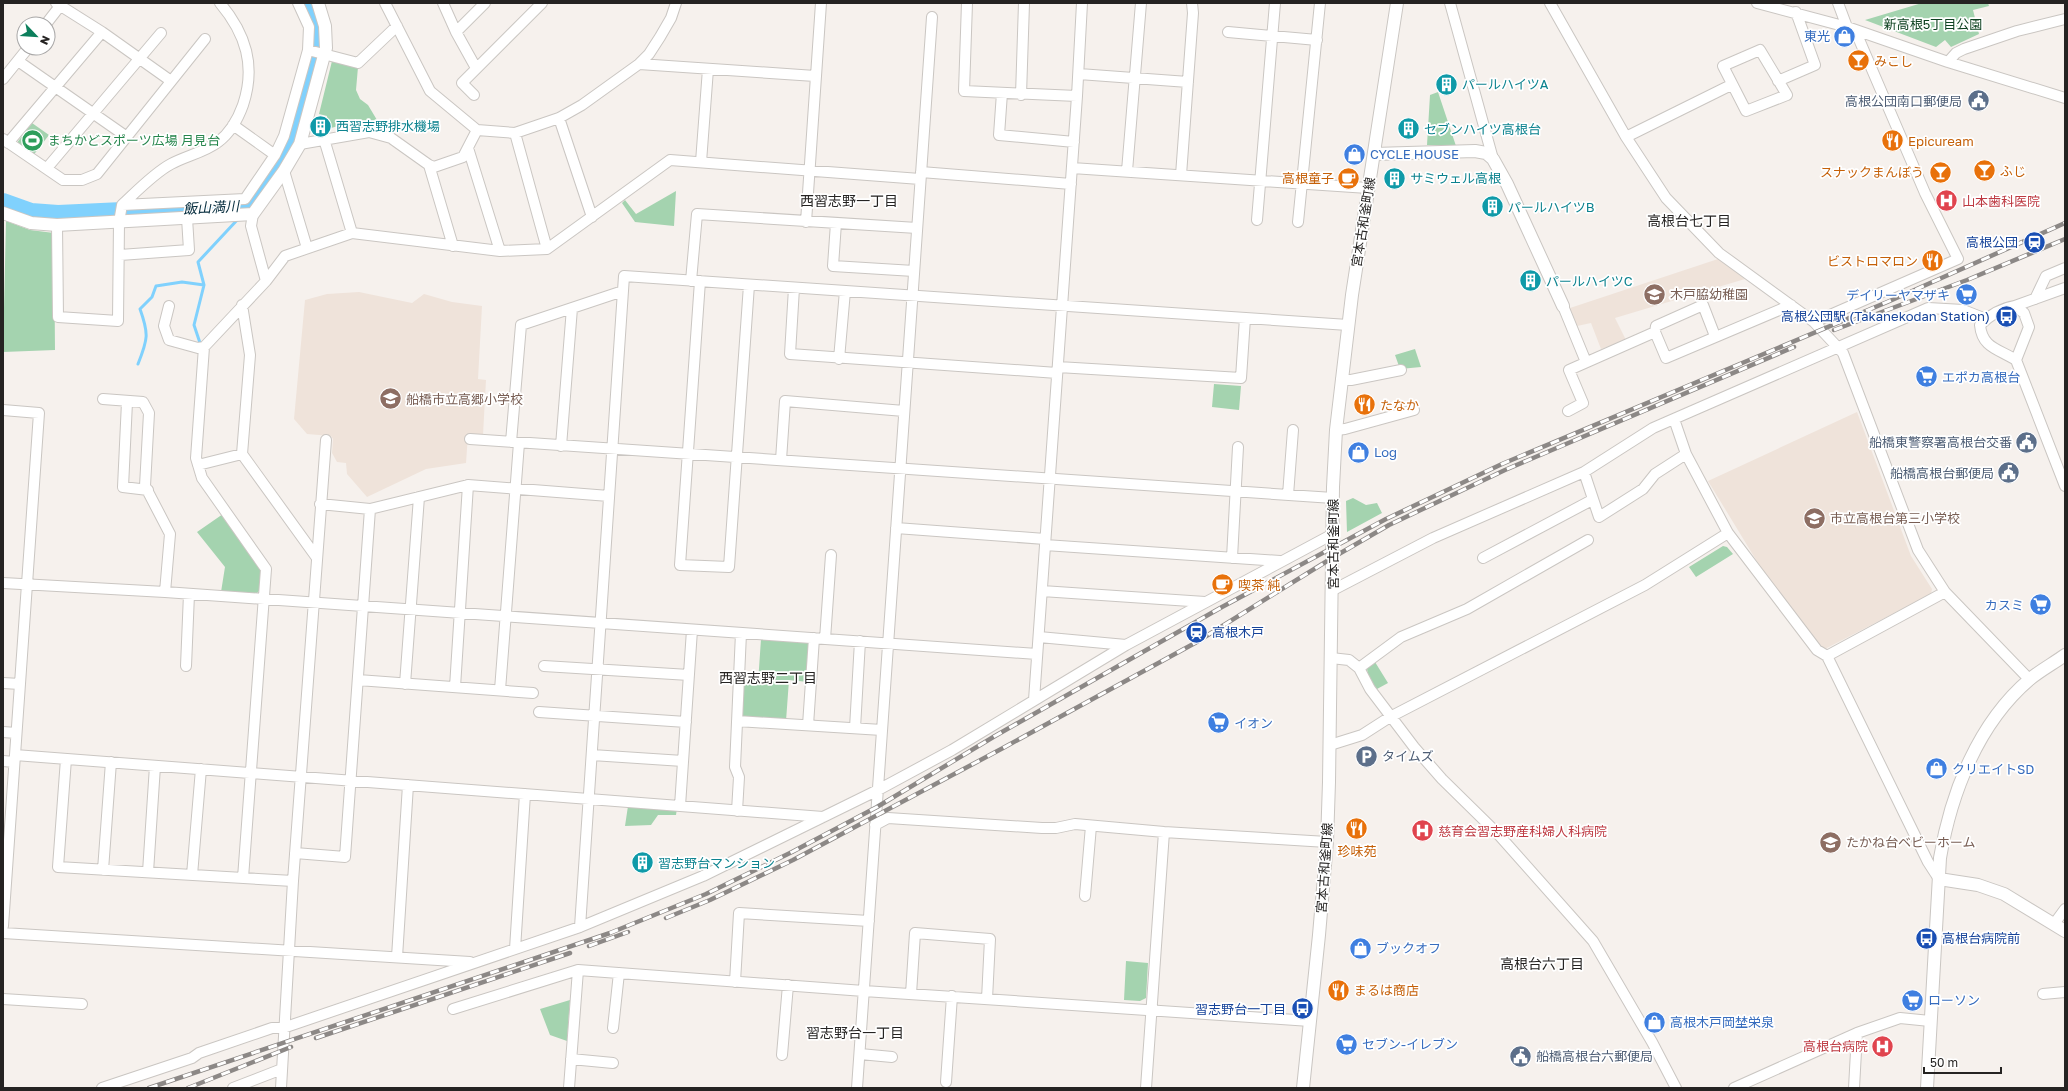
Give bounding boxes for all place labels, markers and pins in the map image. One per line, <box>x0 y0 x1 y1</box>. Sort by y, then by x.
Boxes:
shop icon: 東光 <box>1832 23 1858 49</box>
place label: 東光 <box>1804 28 1830 44</box>
bar icon: みこし <box>1845 48 1871 74</box>
place label: みこし <box>1874 53 1913 69</box>
building icon: パールハイツA <box>1434 71 1460 97</box>
place label: パールハイツA <box>1462 76 1549 92</box>
public building icon: 高根公団南口郵便局 <box>1965 88 1991 114</box>
place label: 高根公団南口郵便局 <box>1845 93 1962 109</box>
building icon: 西習志野排水機場 <box>307 113 333 139</box>
building icon: セブンハイツ高根台 <box>1396 116 1422 142</box>
place label: 西習志野排水機場 <box>336 118 440 134</box>
place label: セブンハイツ高根台 <box>1424 121 1541 137</box>
sports icon: まちかどスポーツ広場 月見台 <box>19 127 45 153</box>
restaurant icon: Epicuream <box>1880 128 1906 154</box>
place label: まちかどスポーツ広場 月見台 <box>48 132 220 148</box>
place label: Epicuream <box>1908 133 1974 149</box>
shop icon: CYCLE HOUSE <box>1341 141 1367 167</box>
place label: CYCLE HOUSE <box>1370 146 1459 162</box>
bar icon: ふじ <box>1972 158 1998 184</box>
bar icon: スナックまんぼう <box>1927 159 1953 185</box>
place label: ふじ <box>2000 163 2026 179</box>
place label: スナックまんぼう <box>1820 164 1924 180</box>
cafe icon: 高根童子 <box>1336 165 1362 191</box>
building icon: サミウェル高根 <box>1381 165 1407 191</box>
place label: 高根童子 <box>1282 170 1334 186</box>
place label: サミウェル高根 <box>1410 170 1501 186</box>
hospital icon: 山本歯科医院 <box>1934 188 1960 214</box>
place label: 山本歯科医院 <box>1962 193 2040 209</box>
building icon: パールハイツB <box>1480 194 1506 220</box>
place label: パールハイツB <box>1508 199 1595 215</box>
station icon: 高根公団 <box>2021 229 2047 255</box>
place label: 高根公団 <box>1966 234 2018 250</box>
restaurant icon: ビストロマロン <box>1920 248 1946 274</box>
place label: ビストロマロン <box>1827 253 1918 269</box>
building icon: パールハイツC <box>1517 268 1543 294</box>
place label: パールハイツC <box>1546 273 1633 289</box>
school or university icon: 木戸脇幼稚園 <box>1642 281 1668 307</box>
supermarket icon: デイリーヤマザキ <box>1953 282 1979 308</box>
place label: 木戸脇幼稚園 <box>1670 286 1748 302</box>
place label: デイリーヤマザキ <box>1846 287 1950 303</box>
bus stop icon: 高根公団駅 (Takanekodan Station) <box>1993 303 2019 329</box>
place label: 高根公団駅 (Takanekodan Station) <box>1781 308 1990 324</box>
supermarket icon: エポカ高根台 <box>1914 364 1940 390</box>
place label: エポカ高根台 <box>1942 369 2020 385</box>
school or university icon: 船橋市立高郷小学校 <box>377 386 403 412</box>
place label: 船橋市立高郷小学校 <box>406 391 523 407</box>
restaurant icon: たなか <box>1351 392 1377 418</box>
place label: たなか <box>1380 397 1419 413</box>
public building icon: 船橋東警察署高根台交番 <box>2014 429 2040 455</box>
place label: 船橋東警察署高根台交番 <box>1869 434 2012 450</box>
shop icon: Log <box>1345 439 1371 465</box>
place label: Log <box>1374 444 1397 460</box>
public building icon: 船橋高根台郵便局 <box>1996 460 2022 486</box>
place label: 船橋高根台郵便局 <box>1890 465 1994 481</box>
school or university icon: 市立高根台第三小学校 <box>1801 505 1827 531</box>
place label: 市立高根台第三小学校 <box>1830 510 1960 526</box>
cafe icon: 喫茶 純 <box>1209 572 1235 598</box>
place label: 喫茶 純 <box>1238 577 1280 593</box>
supermarket icon: カスミ <box>2027 592 2053 618</box>
place label: カスミ <box>1985 597 2024 613</box>
station icon: 高根木戸 <box>1183 619 1209 645</box>
place label: 高根木戸 <box>1212 624 1264 640</box>
supermarket icon: イオン <box>1206 710 1232 736</box>
place label: イオン <box>1234 715 1273 731</box>
parking icon: タイムズ <box>1354 743 1380 769</box>
place label: タイムズ <box>1382 748 1434 764</box>
shop icon: クリエイトSD <box>1923 756 1949 782</box>
place label: クリエイトSD <box>1952 761 2034 777</box>
restaurant icon: 珍味苑 <box>1344 816 1370 842</box>
hospital icon: 慈育会習志野産科婦人科病院 <box>1410 818 1436 844</box>
place label: 慈育会習志野産科婦人科病院 <box>1438 823 1607 839</box>
school or university icon: たかね台ベビーホーム <box>1817 829 1843 855</box>
place label: たかね台ベビーホーム <box>1846 834 1976 850</box>
place label: 珍味苑 <box>1337 843 1377 859</box>
building icon: 習志野台マンション <box>630 850 656 876</box>
place label: 習志野台マンション <box>658 855 775 871</box>
bus stop icon: 高根台病院前 <box>1914 925 1940 951</box>
place label: 高根台病院前 <box>1942 930 2020 946</box>
shop icon: ブックオフ <box>1347 935 1373 961</box>
place label: ブックオフ <box>1376 940 1441 956</box>
restaurant icon: まるは商店 <box>1326 977 1352 1003</box>
place label: まるは商店 <box>1354 982 1419 998</box>
supermarket icon: ローソン <box>1899 987 1925 1013</box>
place label: ローソン <box>1928 992 1980 1008</box>
bus stop icon: 習志野台一丁目 <box>1289 996 1315 1022</box>
place label: 習志野台一丁目 <box>1195 1001 1286 1017</box>
shop icon: 高根木戸岡埜栄泉 <box>1641 1009 1667 1035</box>
place label: 高根木戸岡埜栄泉 <box>1670 1014 1774 1030</box>
supermarket icon: セブン-イレブン <box>1334 1031 1360 1057</box>
hospital icon: 高根台病院 <box>1870 1033 1896 1059</box>
place label: セブン-イレブン <box>1362 1036 1458 1052</box>
place label: 高根台病院 <box>1803 1038 1868 1054</box>
public building icon: 船橋高根台六郵便局 <box>1508 1043 1534 1069</box>
place label: 船橋高根台六郵便局 <box>1536 1048 1653 1064</box>

